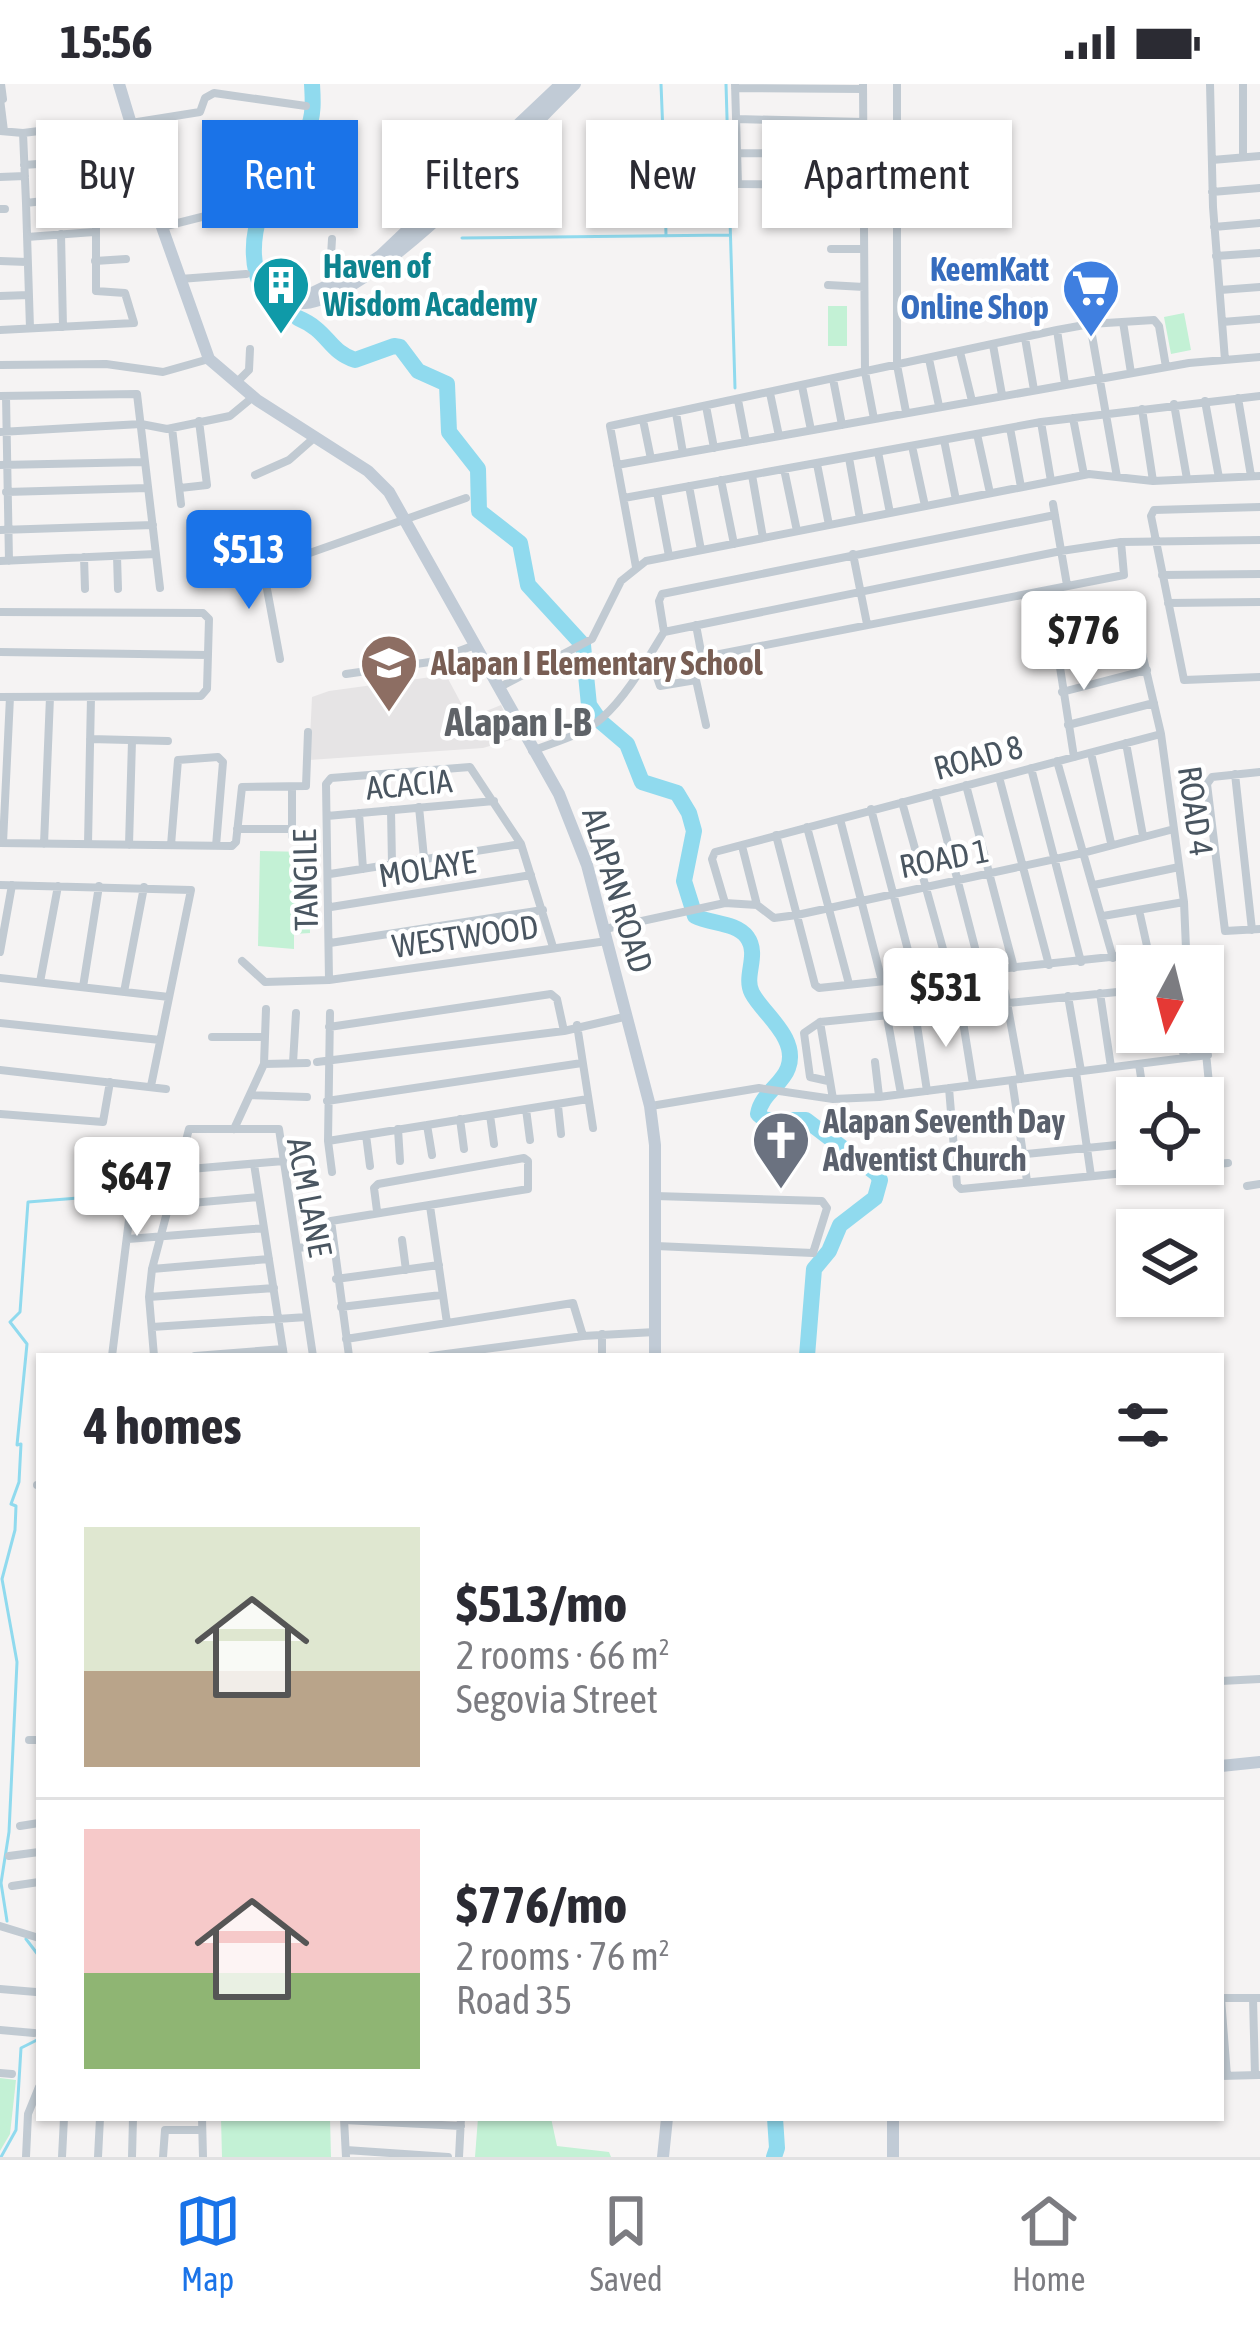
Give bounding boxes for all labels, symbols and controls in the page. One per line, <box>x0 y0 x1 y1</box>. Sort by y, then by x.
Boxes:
text: 15:56 <box>60 16 153 68</box>
chip: Buy <box>36 120 178 228</box>
chip: Rent <box>202 120 358 228</box>
chip: Filters <box>382 120 562 228</box>
chip: New <box>586 120 738 228</box>
chip: Apartment <box>762 120 1012 228</box>
place label: Haven of Wisdom Academy <box>322 247 538 323</box>
place label: KeemKatt Online Shop <box>901 250 1049 326</box>
building icon: Haven of Wisdom Academy <box>250 254 312 336</box>
supermarket icon: KeemKatt Online Shop <box>1060 257 1122 339</box>
pin: $513 <box>178 510 320 612</box>
text: $513 <box>213 527 285 571</box>
pin: $776 <box>1013 591 1155 693</box>
text: $776 <box>1048 608 1120 652</box>
school or university icon: Alapan I Elementary School <box>358 632 420 714</box>
place label: Alapan I Elementary School <box>430 644 764 682</box>
district label: Alapan I-B <box>444 700 592 744</box>
street label: ROAD 8 <box>930 727 1026 787</box>
street label: ACACIA <box>364 761 455 807</box>
street label: ROAD 4 <box>1171 764 1221 858</box>
street label: ALAPAN ROAD <box>575 803 661 977</box>
street label: TANGILE <box>285 829 325 931</box>
street label: ROAD 1 <box>896 831 992 885</box>
street label: MOLAYE <box>376 842 478 894</box>
street label: WESTWOOD <box>390 907 540 965</box>
north arrow <box>1116 945 1224 1053</box>
map controls <box>1116 945 1224 1317</box>
pin: $531 <box>875 948 1017 1050</box>
text: $531 <box>910 965 982 1009</box>
button: locate <box>1116 1077 1224 1185</box>
place label: Alapan Seventh Day Adventist Church <box>822 1102 1065 1178</box>
church icon: Alapan Seventh Day Adventist Church <box>750 1109 812 1191</box>
street label: ACM LANE <box>280 1134 340 1260</box>
pin: $647 <box>66 1137 208 1239</box>
text: $647 <box>101 1154 173 1198</box>
button: layers <box>1116 1209 1224 1317</box>
icon: filters <box>1110 1392 1176 1458</box>
text: 4 homes <box>84 1396 242 1455</box>
text: $513/mo <box>456 1574 627 1633</box>
icon: home <box>180 1575 324 1719</box>
text: 2 rooms · 66 m² <box>456 1633 670 1677</box>
text: Segovia Street <box>456 1677 658 1721</box>
text: $776/mo <box>456 1875 627 1934</box>
icon: home <box>180 1877 324 2021</box>
text: 2 rooms · 76 m² <box>456 1934 670 1978</box>
text: Road 35 <box>456 1978 572 2022</box>
tab: Map <box>175 2188 241 2298</box>
tab: Saved <box>590 2188 663 2298</box>
tab: Home <box>1012 2188 1085 2298</box>

